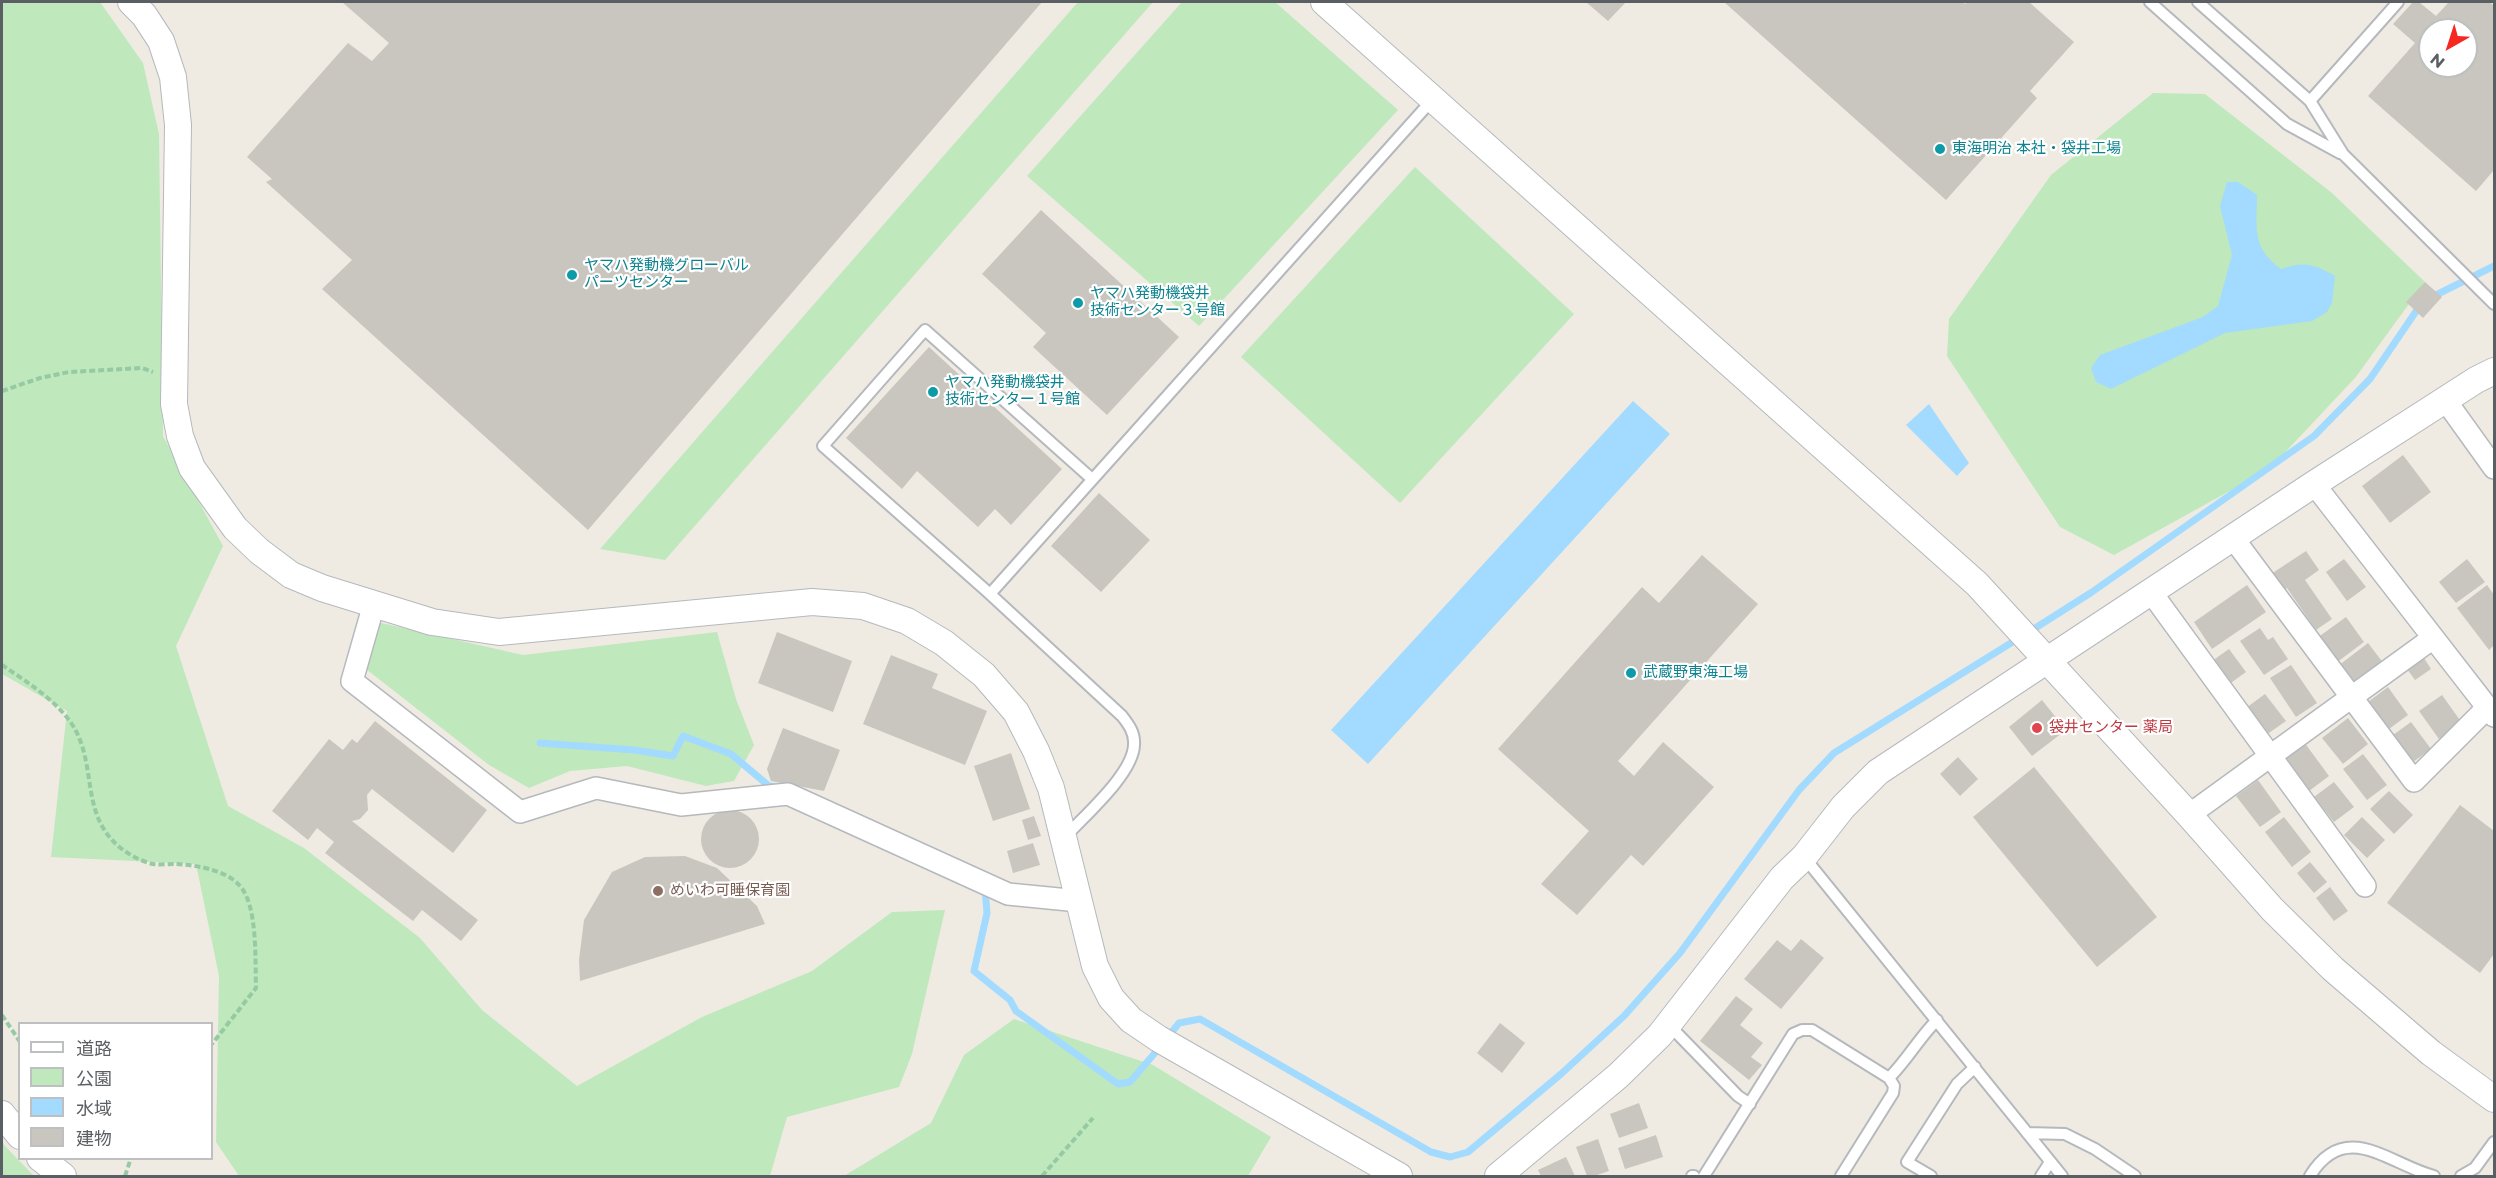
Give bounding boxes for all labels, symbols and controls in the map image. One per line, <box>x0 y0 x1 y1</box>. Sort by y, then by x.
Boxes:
north arrow <box>2418 18 2478 78</box>
text: N <box>2427 49 2449 72</box>
place label: 東海明治 本社・袋井工場 <box>1952 140 2121 158</box>
marker: 東海明治 本社・袋井工場 <box>1933 142 1947 156</box>
place label: ヤマハ発動機グローバル パーツセンター <box>584 257 749 292</box>
marker: ヤマハ発動機グローバル パーツセンター <box>565 268 579 282</box>
place label: ヤマハ発動機袋井 技術センター３号館 <box>1090 285 1225 320</box>
marker: ヤマハ発動機袋井 技術センター３号館 <box>1071 296 1085 310</box>
place label: ヤマハ発動機袋井 技術センター１号館 <box>945 374 1080 409</box>
marker: ヤマハ発動機袋井 技術センター１号館 <box>926 385 940 399</box>
place label: 武蔵野東海工場 <box>1643 664 1748 682</box>
marker: 武蔵野東海工場 <box>1624 666 1638 680</box>
place label: 袋井センター 薬局 <box>2049 719 2173 737</box>
marker: 袋井センター 薬局 <box>2030 721 2044 735</box>
place label: めいわ可睡保育園 <box>670 882 790 900</box>
marker: めいわ可睡保育園 <box>651 884 665 898</box>
legend <box>18 1022 213 1160</box>
text: 道路 <box>76 1038 112 1060</box>
text: 公園 <box>76 1068 112 1090</box>
text: 水域 <box>76 1098 112 1120</box>
text: 建物 <box>76 1128 112 1150</box>

